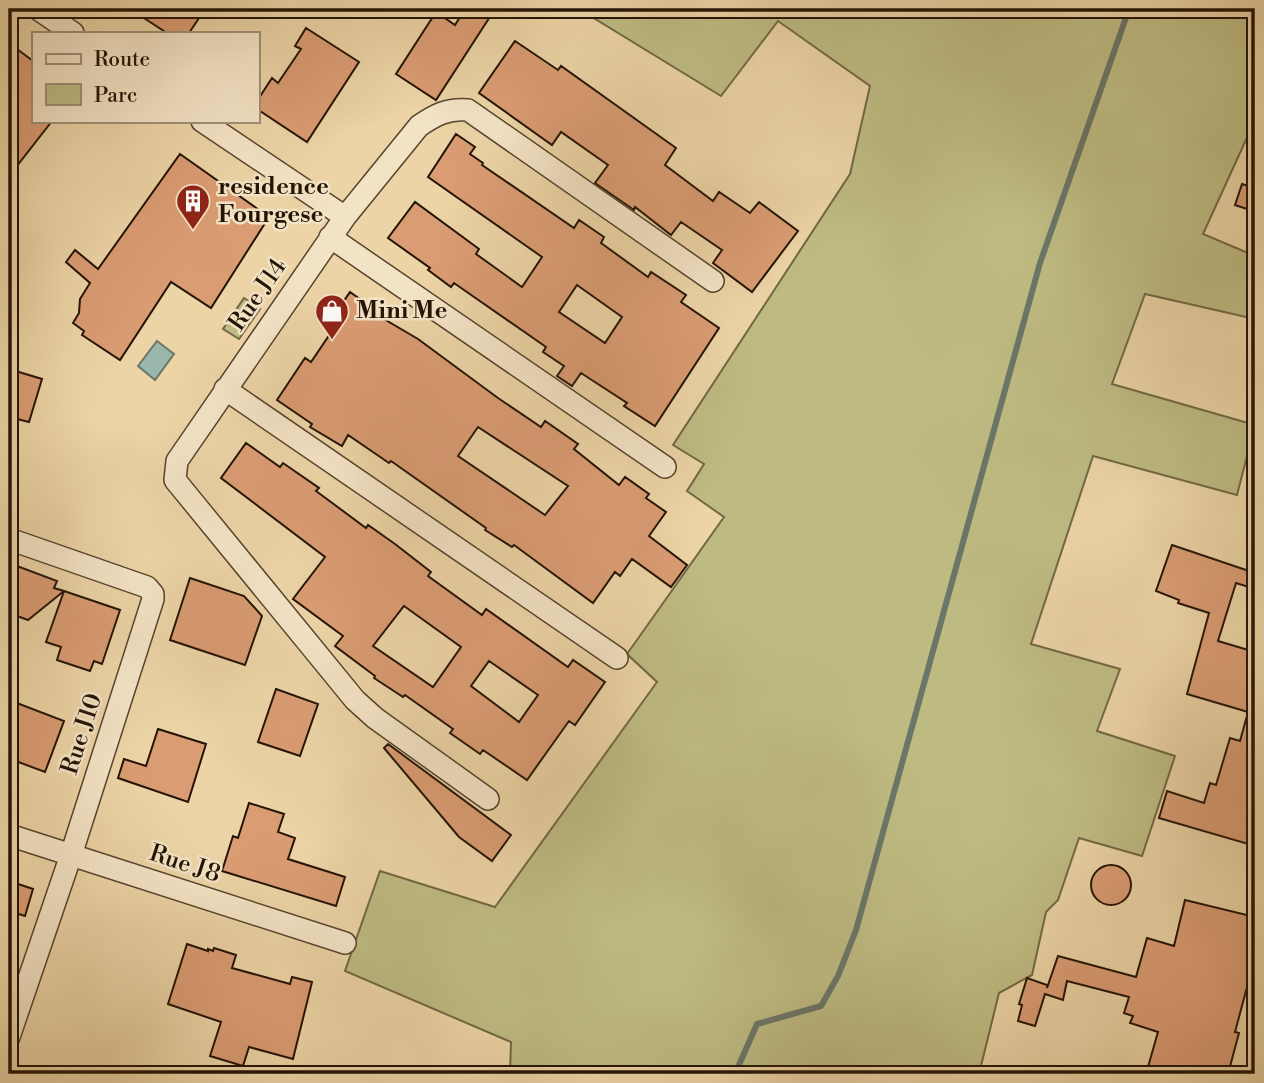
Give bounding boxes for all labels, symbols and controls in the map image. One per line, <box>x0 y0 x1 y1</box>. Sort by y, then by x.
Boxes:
legend <box>32 32 259 122</box>
text: Route <box>94 47 150 73</box>
text: Parc <box>94 83 137 109</box>
place label: residence Fourgese <box>218 172 329 230</box>
building icon: residence Fourgese <box>174 182 212 231</box>
street label: Rue J14 <box>222 253 294 337</box>
shop icon: Mini Me <box>313 292 351 341</box>
place label: Mini Me <box>356 296 447 326</box>
street label: Rue J10 <box>55 689 109 779</box>
street label: Rue J8 <box>146 838 224 890</box>

